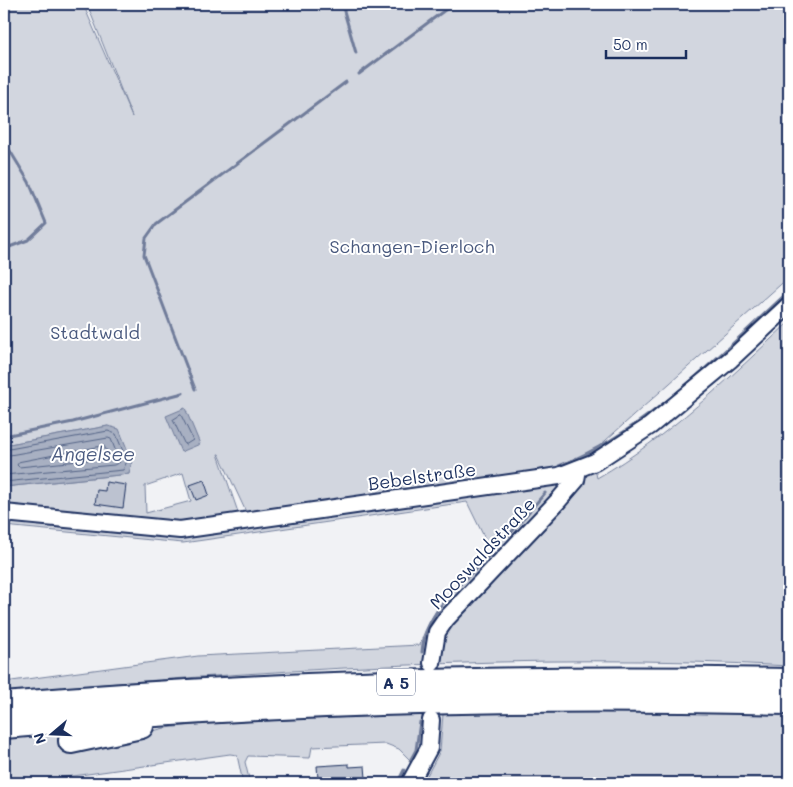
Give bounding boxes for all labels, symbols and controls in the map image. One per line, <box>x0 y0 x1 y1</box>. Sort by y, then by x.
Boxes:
scale bar <box>606 28 686 60</box>
text: 50 m <box>613 34 648 54</box>
park label: Schangen-Dierloch <box>329 234 495 258</box>
park label: Stadtwald <box>50 320 140 344</box>
water label: Angelsee <box>51 441 135 466</box>
street label: Bebelstraße <box>366 457 478 495</box>
street label: Mooswaldstraße <box>424 492 540 614</box>
road number: A 5 <box>377 669 415 696</box>
north arrow <box>28 710 78 760</box>
text: N <box>29 730 50 747</box>

